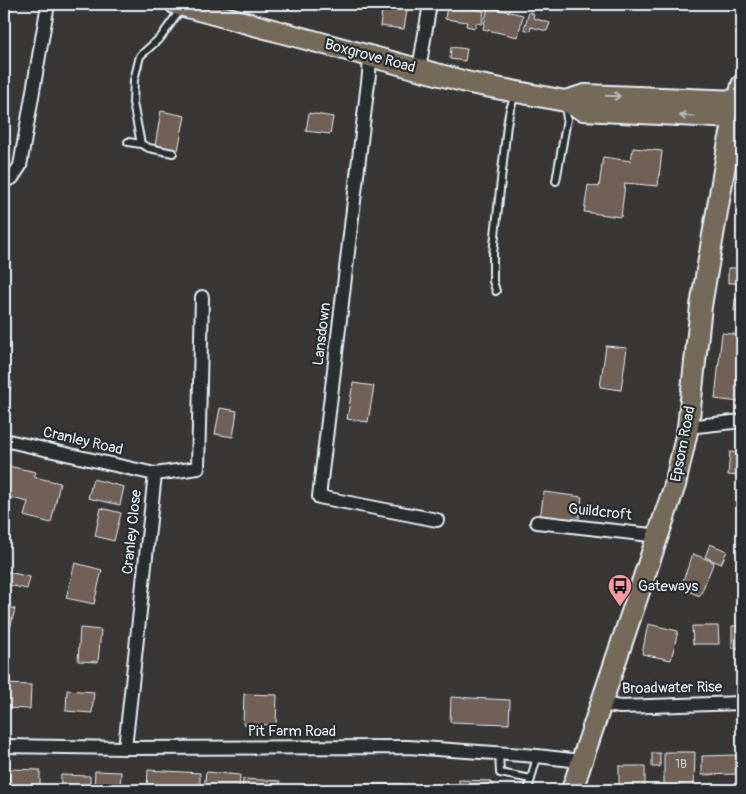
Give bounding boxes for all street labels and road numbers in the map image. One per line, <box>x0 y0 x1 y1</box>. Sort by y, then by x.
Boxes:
street label: Boxgrove Road <box>323 35 417 77</box>
street label: Lansdown <box>309 301 335 367</box>
street label: Epsom Road <box>666 404 700 484</box>
street label: Cranley Road <box>41 423 125 459</box>
street label: Cranley Close <box>118 488 146 575</box>
street label: Guildcroft <box>567 499 634 525</box>
street label: Broadwater Rise <box>622 678 723 698</box>
street label: Pit Farm Road <box>248 722 336 741</box>

